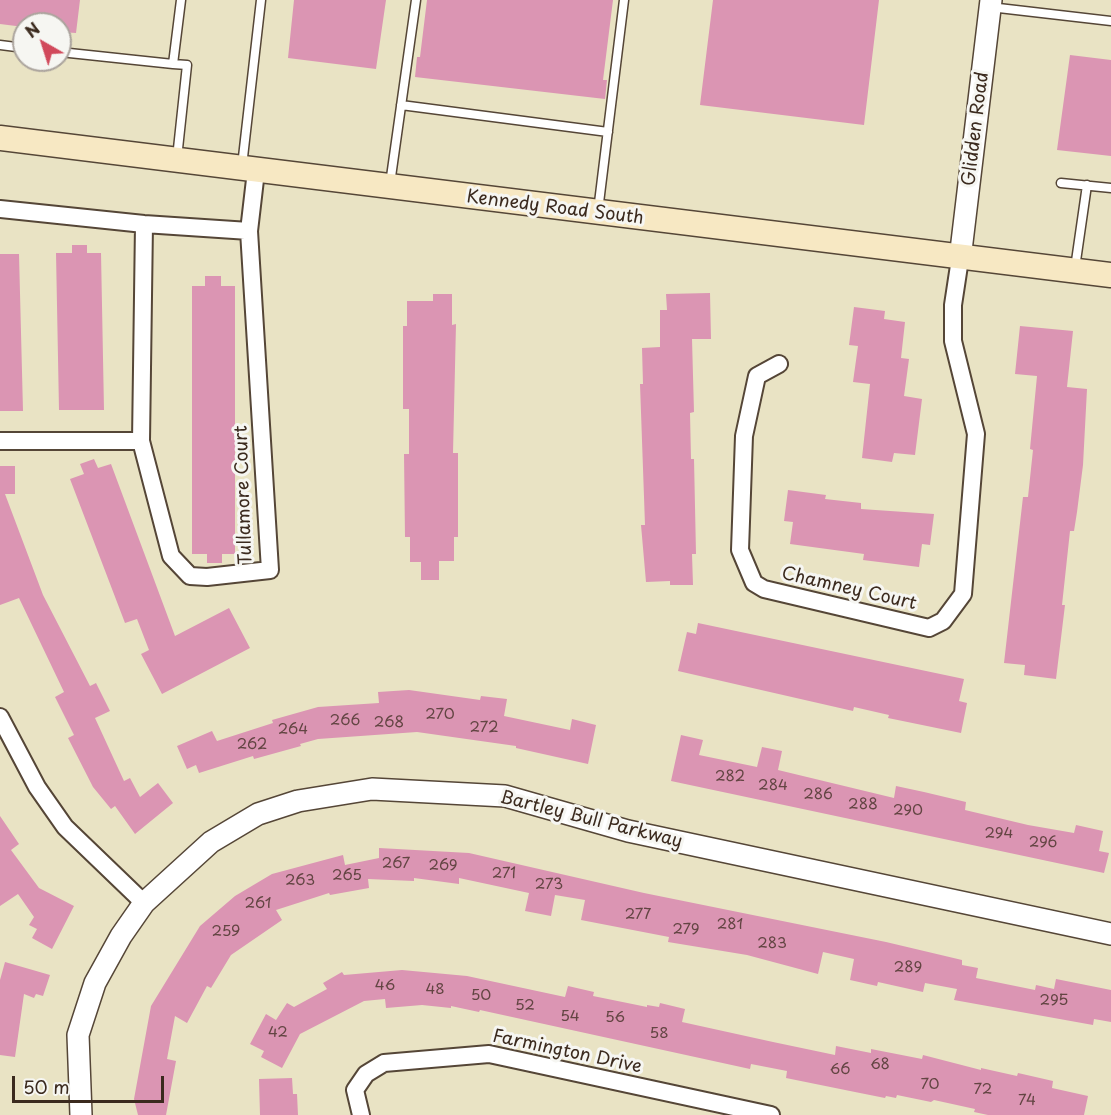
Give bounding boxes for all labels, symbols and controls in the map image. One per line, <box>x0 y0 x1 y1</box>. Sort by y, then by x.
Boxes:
north arrow <box>12 12 72 72</box>
text: N <box>19 16 44 43</box>
street label: Glidden Road <box>958 71 994 187</box>
street label: Kennedy Road South <box>465 186 645 230</box>
street label: Tullamore Court <box>231 425 257 565</box>
street label: Chamney Court <box>780 563 918 615</box>
house number: 270 <box>425 706 455 724</box>
house number: 266 <box>330 712 360 730</box>
house number: 268 <box>374 714 404 732</box>
house number: 272 <box>469 719 499 737</box>
house number: 264 <box>278 721 308 739</box>
house number: 262 <box>237 736 267 754</box>
house number: 282 <box>715 768 745 786</box>
house number: 284 <box>758 777 788 795</box>
house number: 286 <box>803 786 833 804</box>
street label: Bartley Bull Parkway <box>498 787 684 853</box>
house number: 288 <box>848 796 878 814</box>
house number: 290 <box>893 802 923 820</box>
house number: 294 <box>984 825 1014 843</box>
house number: 296 <box>1029 834 1057 852</box>
house number: 267 <box>382 855 410 873</box>
house number: 269 <box>429 857 457 875</box>
house number: 271 <box>492 865 516 883</box>
house number: 265 <box>332 867 362 885</box>
house number: 263 <box>285 872 315 890</box>
house number: 273 <box>535 876 563 894</box>
house number: 261 <box>245 895 271 913</box>
house number: 277 <box>625 906 651 924</box>
house number: 281 <box>717 916 743 934</box>
house number: 279 <box>672 921 700 939</box>
house number: 259 <box>212 923 240 941</box>
house number: 283 <box>757 935 787 953</box>
house number: 289 <box>894 959 922 977</box>
house number: 46 <box>375 977 395 995</box>
house number: 48 <box>425 981 445 999</box>
house number: 50 <box>471 987 491 1005</box>
house number: 295 <box>1040 992 1068 1010</box>
house number: 52 <box>515 997 535 1015</box>
house number: 54 <box>560 1008 580 1026</box>
house number: 56 <box>605 1009 625 1027</box>
house number: 42 <box>268 1024 288 1042</box>
house number: 58 <box>649 1025 669 1043</box>
street label: Farmington Drive <box>490 1026 644 1078</box>
house number: 68 <box>870 1056 890 1074</box>
house number: 66 <box>830 1061 850 1079</box>
scale bar <box>15 1064 166 1102</box>
text: 50 m <box>23 1073 70 1100</box>
house number: 70 <box>920 1076 940 1094</box>
house number: 72 <box>974 1081 992 1099</box>
house number: 74 <box>1018 1092 1036 1110</box>

